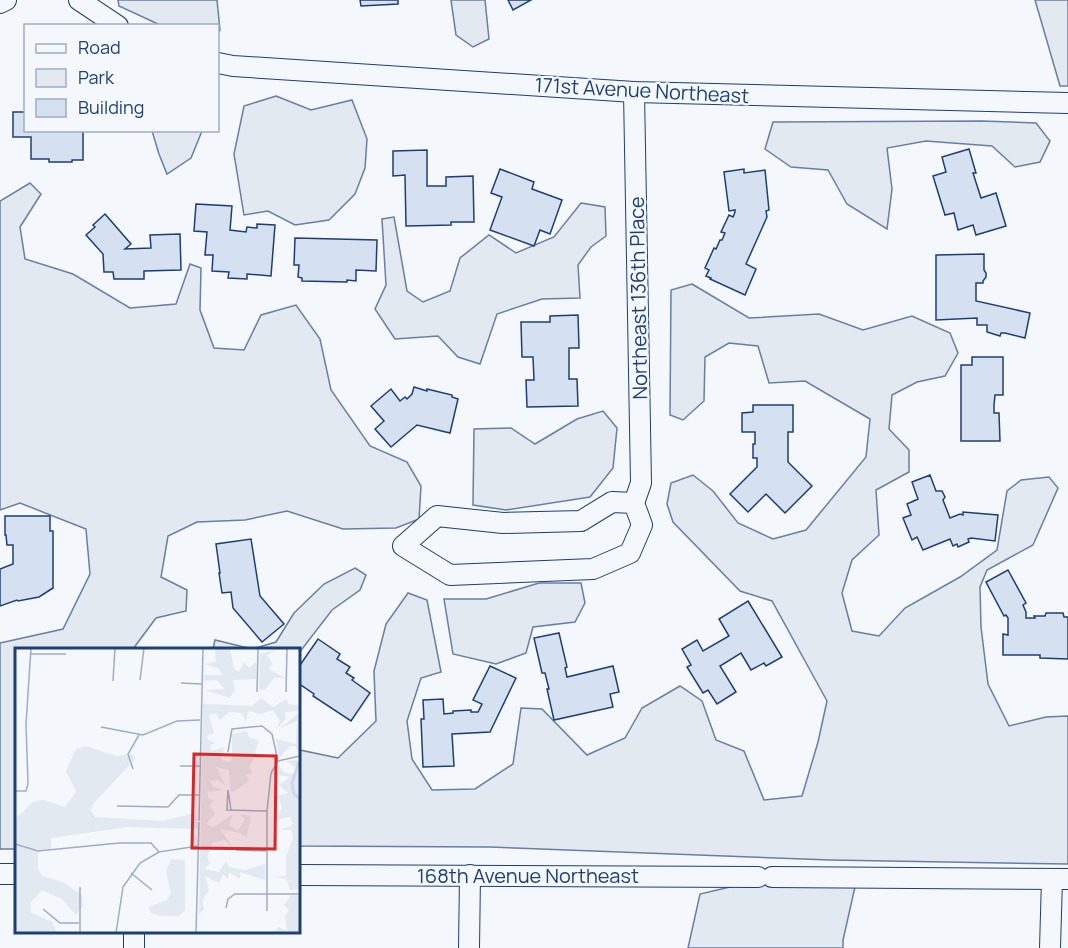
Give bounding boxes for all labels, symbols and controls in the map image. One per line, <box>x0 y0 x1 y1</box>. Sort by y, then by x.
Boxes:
legend <box>24 24 219 132</box>
text: Road <box>78 35 121 59</box>
text: Park <box>78 65 115 89</box>
street label: 171st Avenue Northeast <box>534 71 750 109</box>
text: Building <box>78 95 144 119</box>
street label: Northeast 136th Place <box>623 196 653 400</box>
inset map <box>15 648 300 933</box>
street label: 168th Avenue Northeast <box>417 862 639 889</box>

